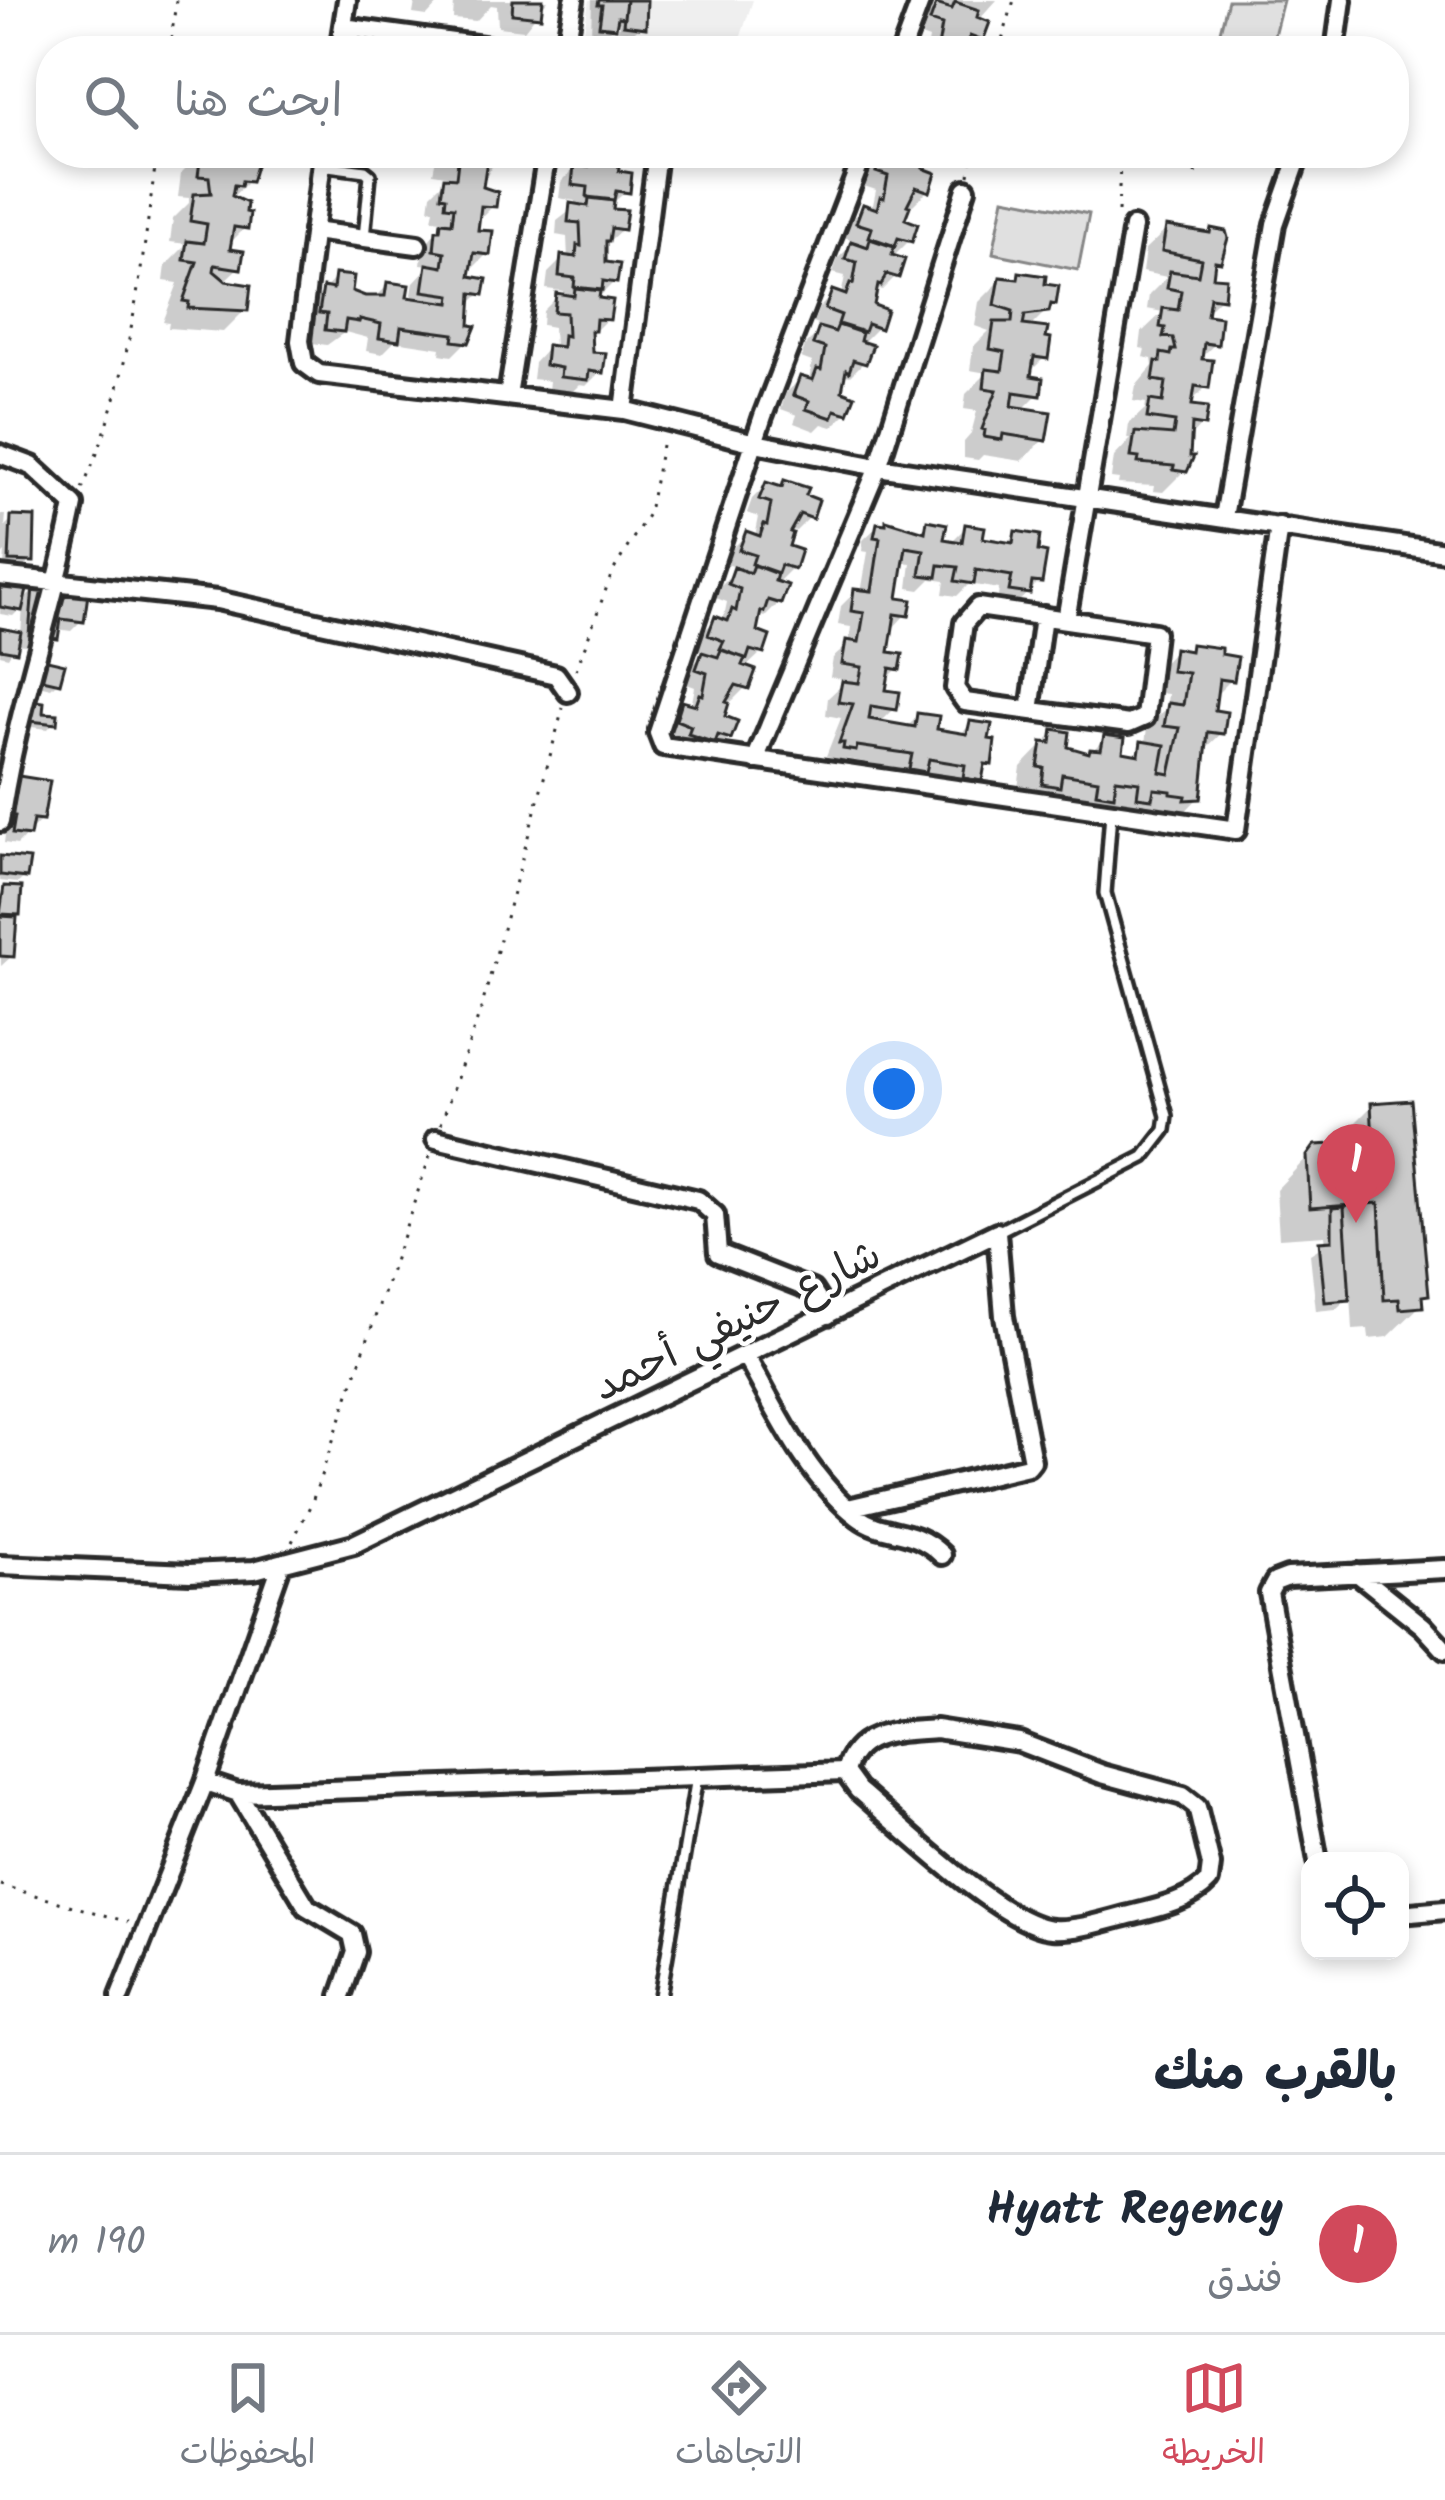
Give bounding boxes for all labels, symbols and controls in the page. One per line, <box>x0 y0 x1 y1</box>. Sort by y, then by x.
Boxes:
search box <box>36 36 1409 168</box>
text: ابحث هنا <box>174 67 342 139</box>
icon: search <box>78 69 144 135</box>
your location <box>864 1059 924 1119</box>
pin: 1 <box>1317 1124 1395 1223</box>
street label: شارع حنيفي أحمد <box>582 1223 893 1421</box>
map controls <box>1301 1852 1409 1960</box>
button: locate <box>1301 1852 1409 1960</box>
text: بالقرب منك <box>1154 2034 1397 2115</box>
text: Hyatt Regency <box>986 2176 1283 2248</box>
text: 190 m <box>48 2213 145 2275</box>
text: 1 <box>1352 2213 1364 2275</box>
text: فندق <box>1207 2250 1283 2312</box>
tab: المحفوظات <box>180 2355 316 2481</box>
tab: الاتجاهات <box>675 2355 803 2481</box>
tab: الخريطة <box>1162 2355 1265 2481</box>

